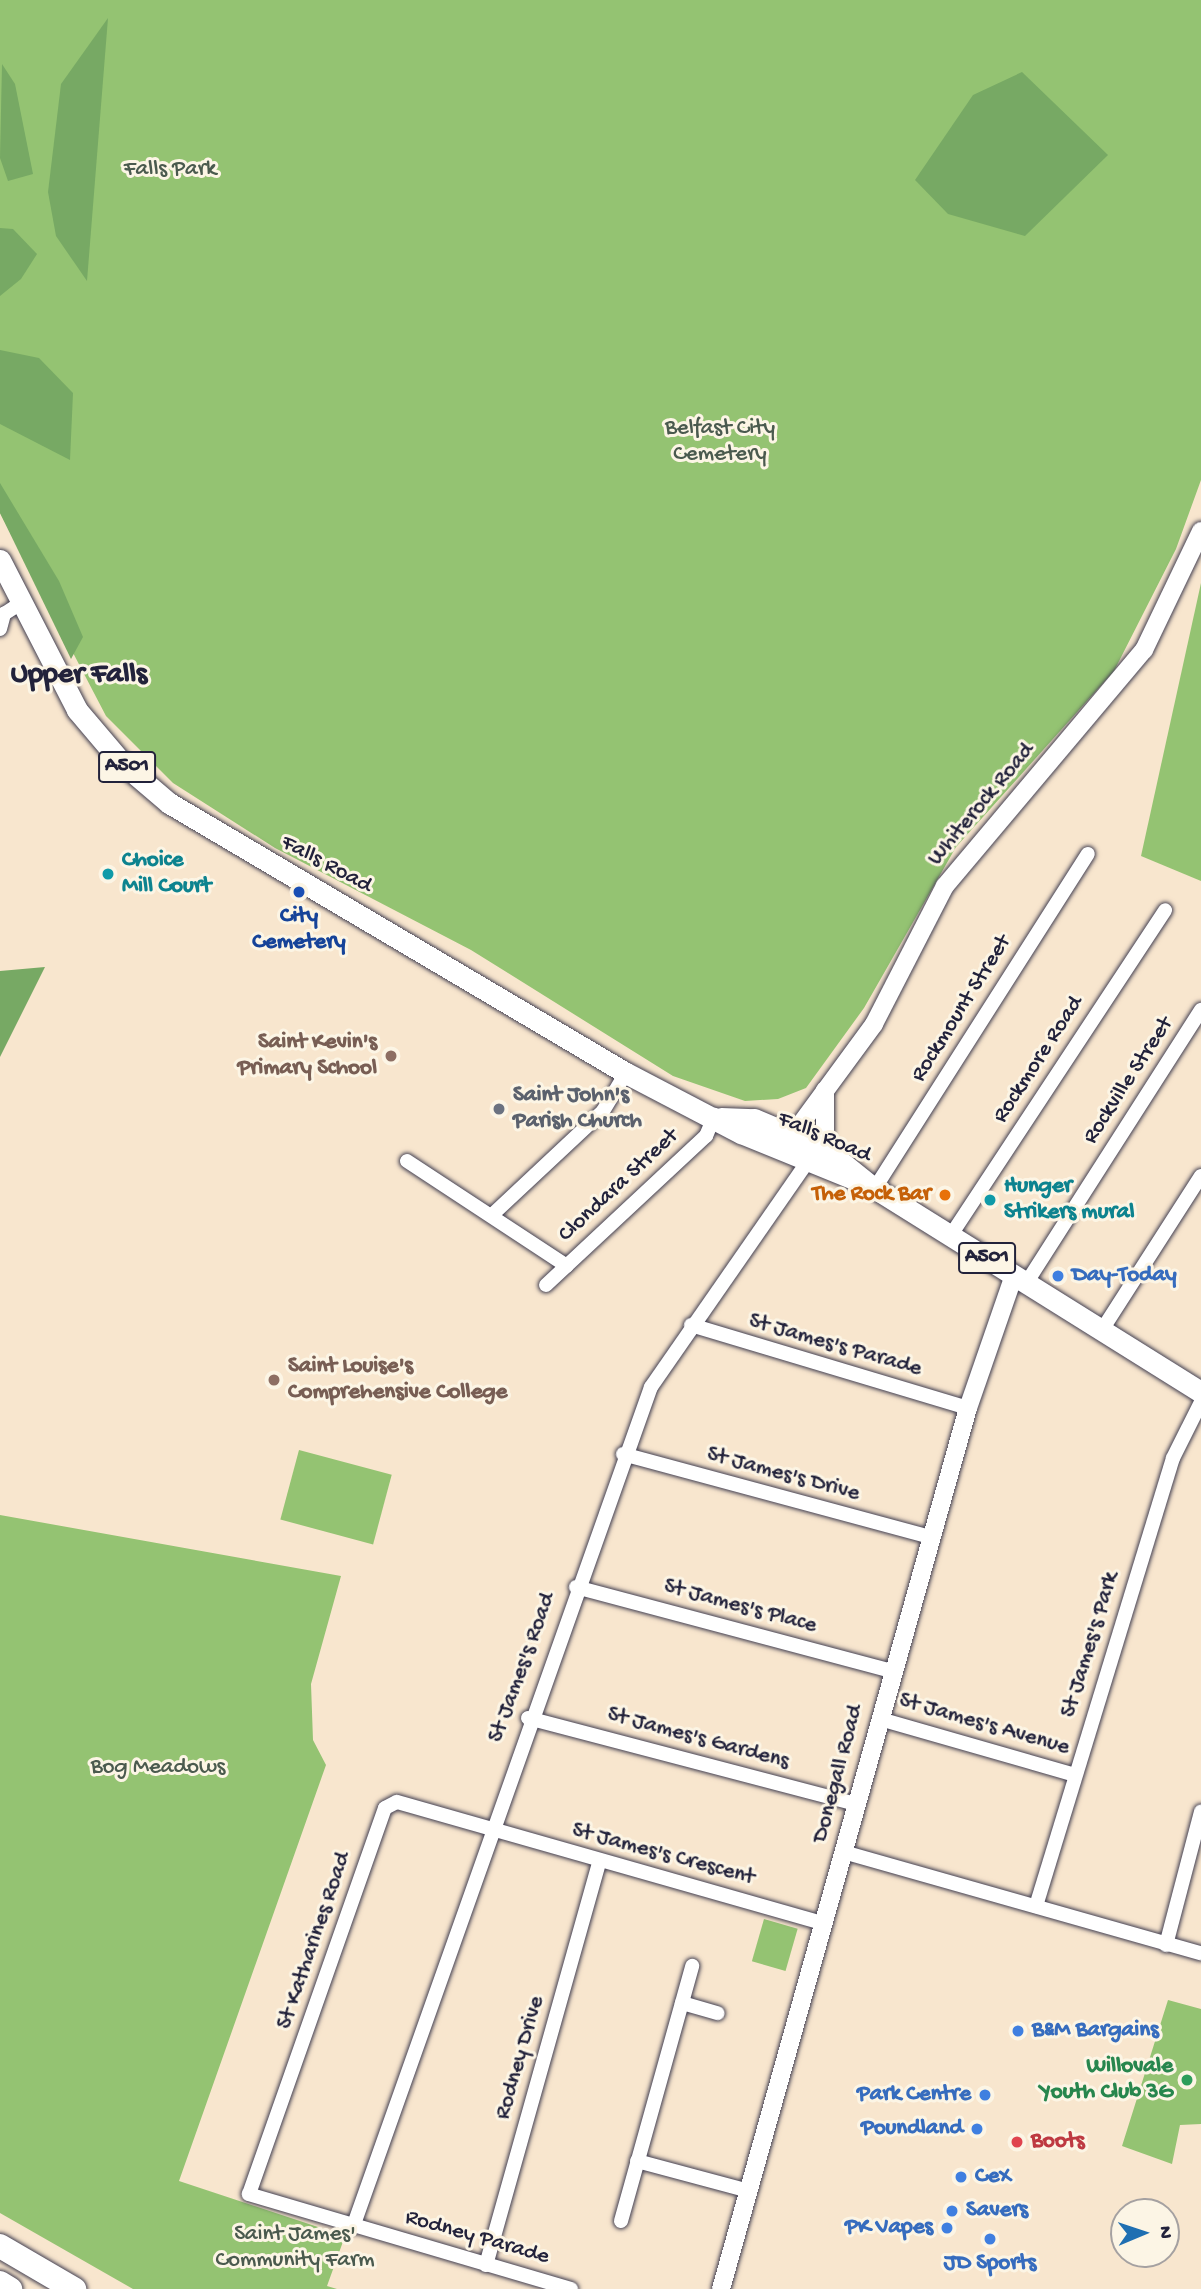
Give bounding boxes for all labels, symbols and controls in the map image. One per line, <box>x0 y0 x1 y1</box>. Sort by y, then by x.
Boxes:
park label: Falls Park <box>124 156 216 184</box>
park label: Belfast City Cemetery <box>665 415 775 469</box>
district label: Upper Falls <box>11 658 147 694</box>
street label: Whiterock Road <box>923 738 1041 872</box>
road number: A501 <box>97 750 157 784</box>
street label: Falls Road <box>276 830 376 900</box>
place label: Choice Mill Court <box>122 847 211 901</box>
marker: Choice Mill Court <box>100 866 116 882</box>
marker: City Cemetery <box>291 884 307 900</box>
place label: City Cemetery <box>252 903 346 957</box>
street label: Rockmount Street <box>906 930 1018 1088</box>
street label: Rockmore Road <box>988 991 1090 1129</box>
street label: Rockville Street <box>1078 1012 1180 1150</box>
place label: Saint Kevin's Primary School <box>237 1029 377 1083</box>
marker: Saint Kevin's Primary School <box>383 1048 399 1064</box>
place label: Saint John's Parish Church <box>513 1082 642 1136</box>
marker: Saint John's Parish Church <box>491 1101 507 1117</box>
street label: Falls Road <box>773 1106 875 1170</box>
street label: Clondara Street <box>553 1123 685 1249</box>
place label: Hunger Strikers mural <box>1004 1173 1134 1227</box>
place label: The Rock Bar <box>812 1181 931 1209</box>
marker: The Rock Bar <box>937 1187 953 1203</box>
marker: Hunger Strikers mural <box>982 1192 998 1208</box>
road number: A501 <box>957 1240 1017 1276</box>
place label: Day-Today <box>1072 1262 1177 1290</box>
marker: Day-Today <box>1050 1268 1066 1284</box>
street label: St James's Parade <box>745 1308 925 1384</box>
place label: Saint Louise's Comprehensive College <box>288 1353 507 1407</box>
marker: Saint Louise's Comprehensive College <box>266 1372 282 1388</box>
street label: St James's Drive <box>704 1441 862 1509</box>
street label: St James's Park <box>1056 1569 1126 1721</box>
street label: St James's Place <box>661 1573 819 1641</box>
street label: St James's Road <box>483 1589 563 1747</box>
street label: St James's Avenue <box>896 1687 1072 1763</box>
street label: St James's Gardens <box>604 1701 792 1777</box>
street label: Donegall Road <box>807 1702 871 1846</box>
park label: Bog Meadows <box>91 1754 225 1782</box>
street label: St James's Crescent <box>569 1817 757 1893</box>
street label: St Katharines Road <box>272 1849 358 2033</box>
street label: Rodney Drive <box>490 1993 552 2123</box>
place label: B&M Bargains <box>1032 2017 1159 2045</box>
marker: B&M Bargains <box>1010 2023 1026 2039</box>
place label: Willovale Youth Club 3G <box>1040 2053 1173 2107</box>
marker: Willovale Youth Club 3G <box>1179 2072 1195 2088</box>
place label: Park Centre <box>857 2081 971 2109</box>
marker: Park Centre <box>977 2087 993 2103</box>
place label: Poundland <box>861 2115 963 2143</box>
marker: Poundland <box>969 2121 985 2137</box>
place label: Boots <box>1031 2128 1084 2156</box>
marker: Boots <box>1009 2134 1025 2150</box>
place label: CeX <box>975 2163 1012 2191</box>
marker: CeX <box>953 2169 969 2185</box>
place label: Savers <box>966 2197 1028 2225</box>
north arrow <box>1110 2198 1180 2268</box>
marker: Savers <box>944 2203 960 2219</box>
street label: Rodney Parade <box>402 2204 552 2272</box>
place label: PK Vapes <box>845 2214 933 2242</box>
marker: PK Vapes <box>939 2220 955 2236</box>
park label: Saint James' Community Farm <box>216 2221 374 2275</box>
text: N <box>1153 2226 1176 2239</box>
marker: JD Sports <box>982 2231 998 2247</box>
place label: JD Sports <box>944 2250 1036 2278</box>

